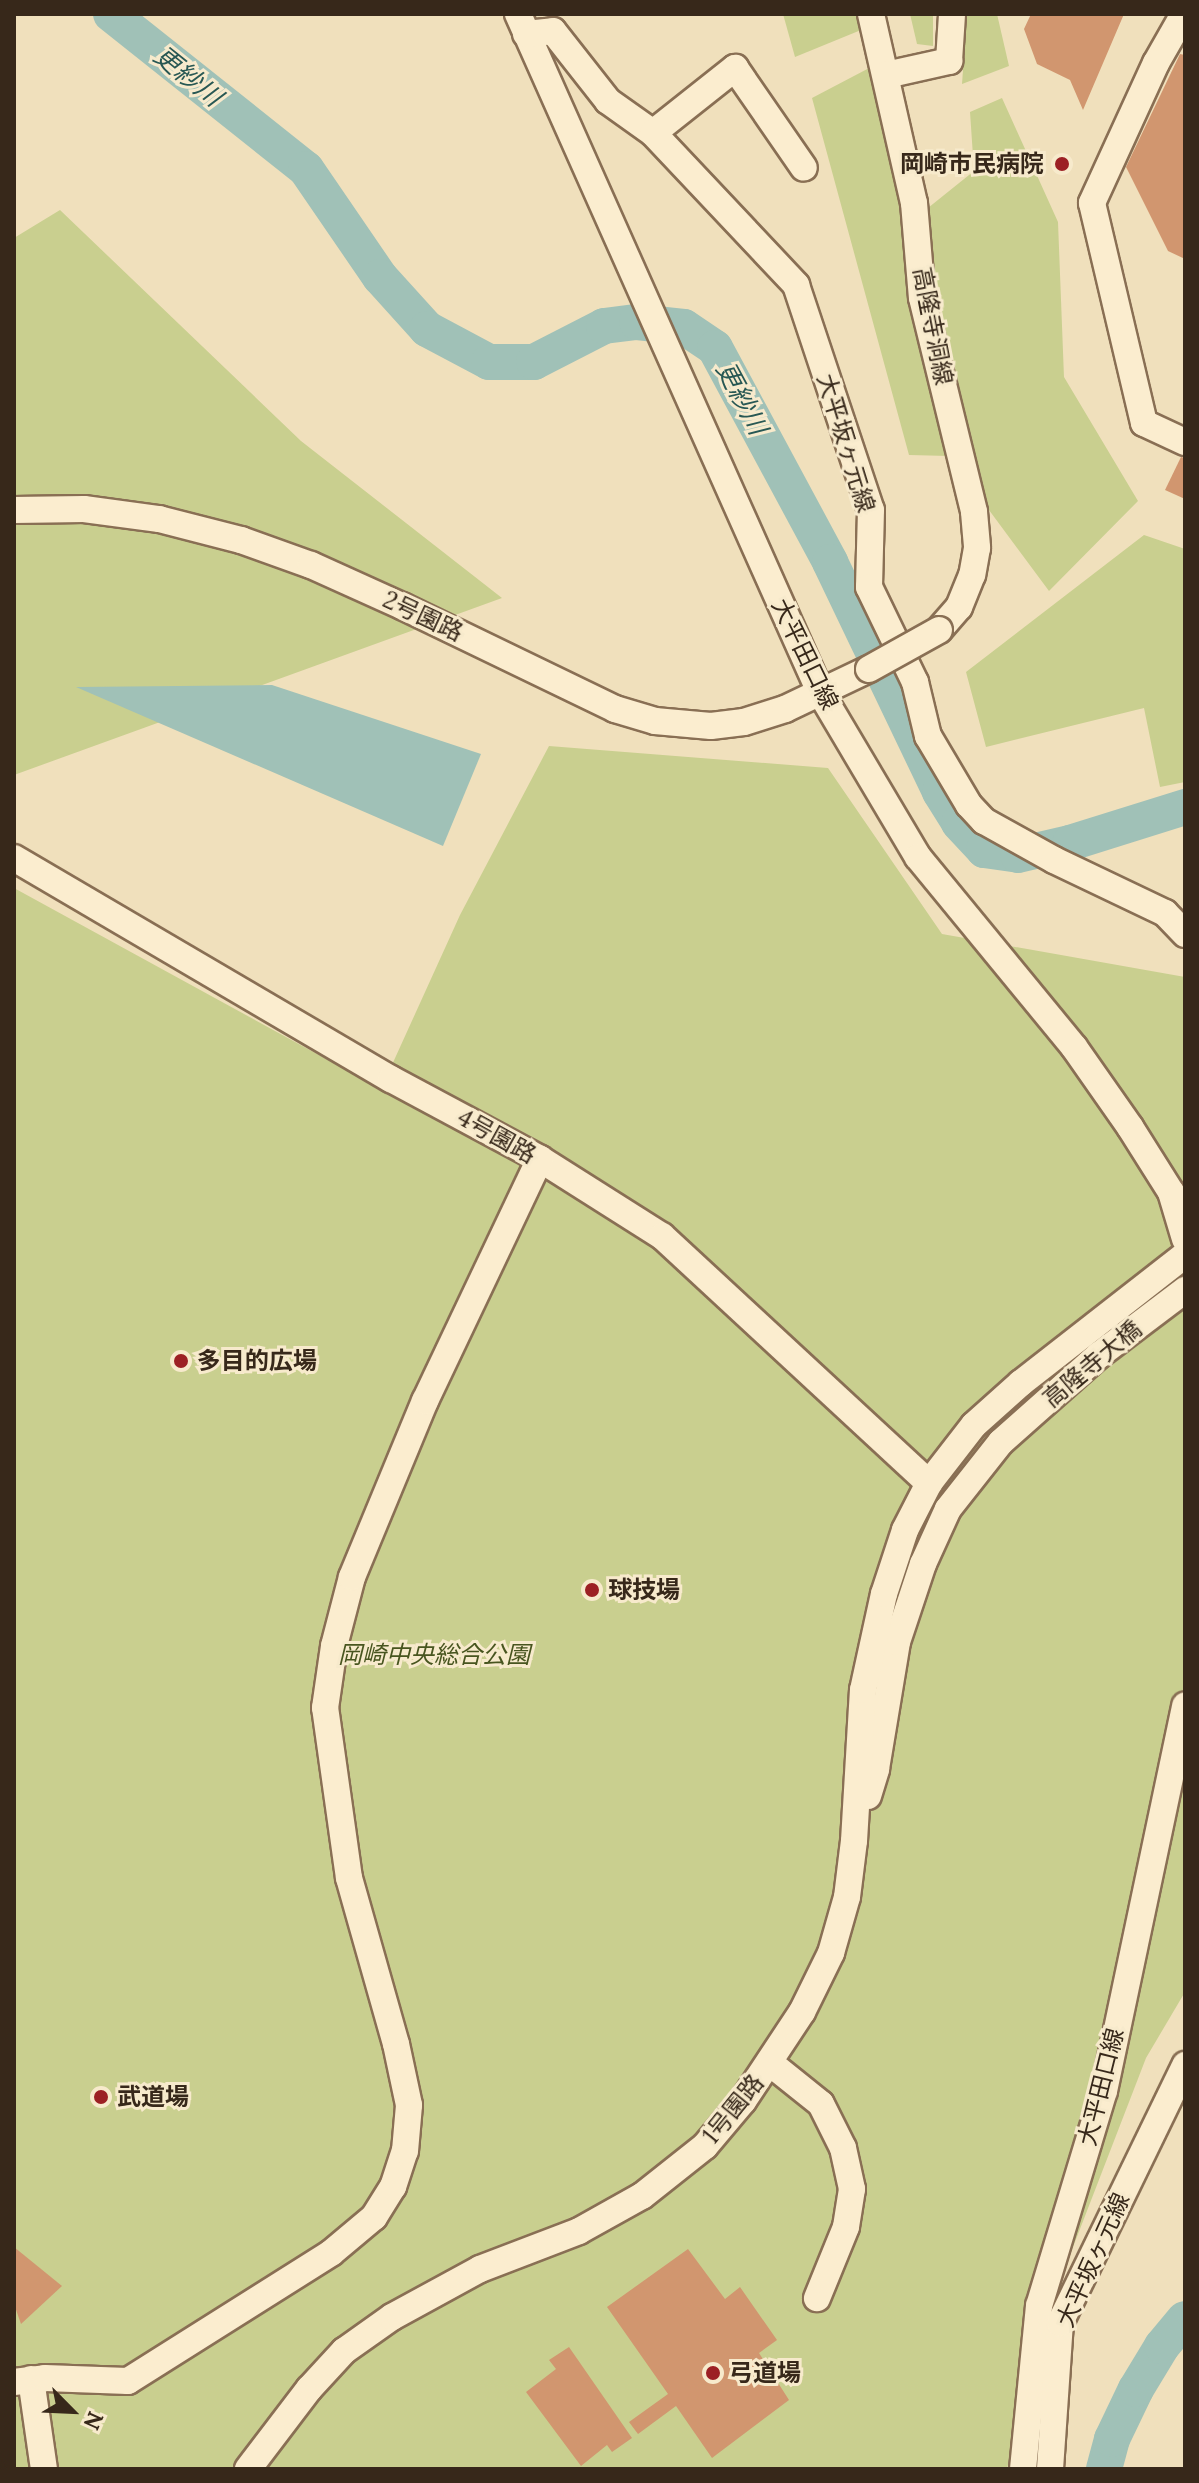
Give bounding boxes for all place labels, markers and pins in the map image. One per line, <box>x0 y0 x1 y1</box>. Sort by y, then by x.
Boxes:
place label: 岡崎市民病院 <box>900 150 1044 178</box>
marker: 岡崎市民病院 <box>1051 153 1073 175</box>
place label: 多目的広場 <box>197 1347 317 1375</box>
marker: 多目的広場 <box>172 1352 190 1370</box>
place label: 球技場 <box>608 1576 680 1604</box>
marker: 球技場 <box>583 1581 601 1599</box>
place label: 武道場 <box>117 2083 189 2111</box>
marker: 武道場 <box>92 2088 110 2106</box>
place label: 弓道場 <box>729 2359 801 2387</box>
marker: 弓道場 <box>704 2364 722 2382</box>

